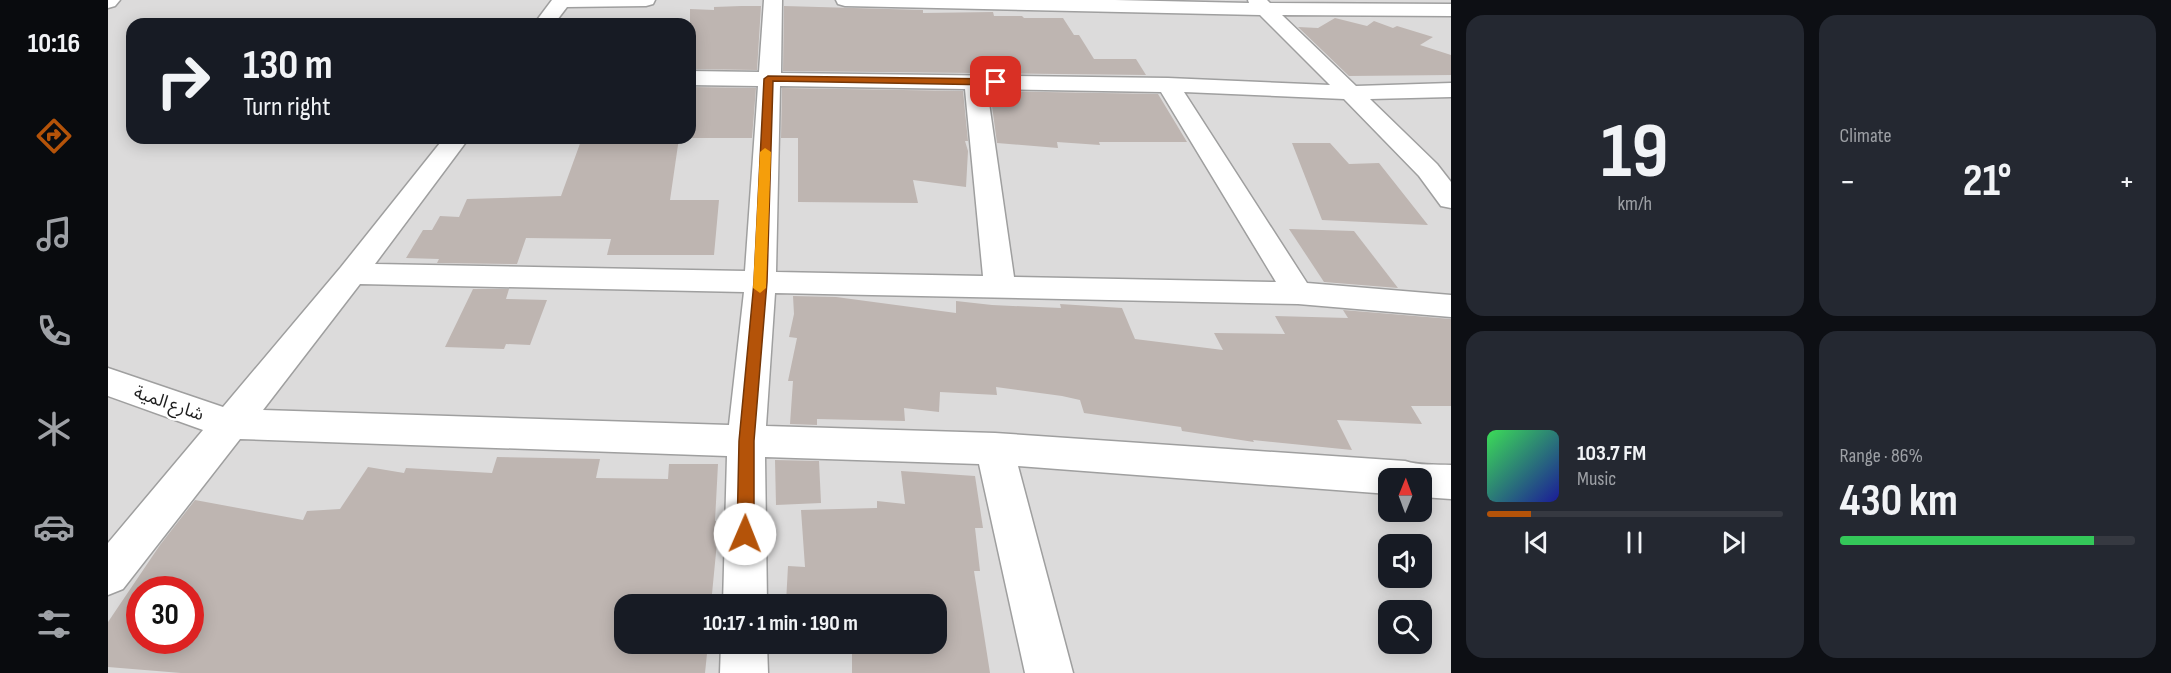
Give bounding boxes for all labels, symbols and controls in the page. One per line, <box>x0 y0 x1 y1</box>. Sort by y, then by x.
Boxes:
text: 10:16 <box>28 28 80 60</box>
text: 130 m <box>243 40 333 91</box>
icon: right <box>144 42 222 120</box>
pin <box>970 56 1021 107</box>
icon: arrive <box>979 65 1012 98</box>
text: Turn right <box>243 91 330 123</box>
text: 19 <box>1601 106 1669 199</box>
icon: directions <box>33 115 75 157</box>
text: Climate <box>1840 124 1892 148</box>
text: 21° <box>1963 154 2012 209</box>
text: − <box>1840 162 1856 202</box>
text: + <box>2119 162 2135 202</box>
text: km/h <box>1617 192 1652 216</box>
icon: music <box>33 213 75 255</box>
icon: phone <box>33 310 75 352</box>
street label: شارع المية <box>130 382 207 428</box>
icon: climate <box>33 408 75 450</box>
text: 103.7 FM <box>1577 440 1646 467</box>
text: Range · 86% <box>1840 444 1923 468</box>
text: Music <box>1577 467 1616 491</box>
north arrow <box>1378 468 1432 522</box>
map controls <box>1378 468 1432 654</box>
text: 430 km <box>1840 474 1958 529</box>
position arrow <box>713 502 777 566</box>
icon: car <box>33 506 75 548</box>
icon: previous <box>1520 526 1553 559</box>
icon: pause <box>1618 526 1651 559</box>
icon: next <box>1717 526 1750 559</box>
button: sound <box>1378 534 1432 588</box>
speed limit sign: 30 <box>126 576 204 654</box>
button: search <box>1378 600 1432 654</box>
icon: filters <box>33 603 75 645</box>
text: 10:17 · 1 min · 190 m <box>703 610 858 637</box>

